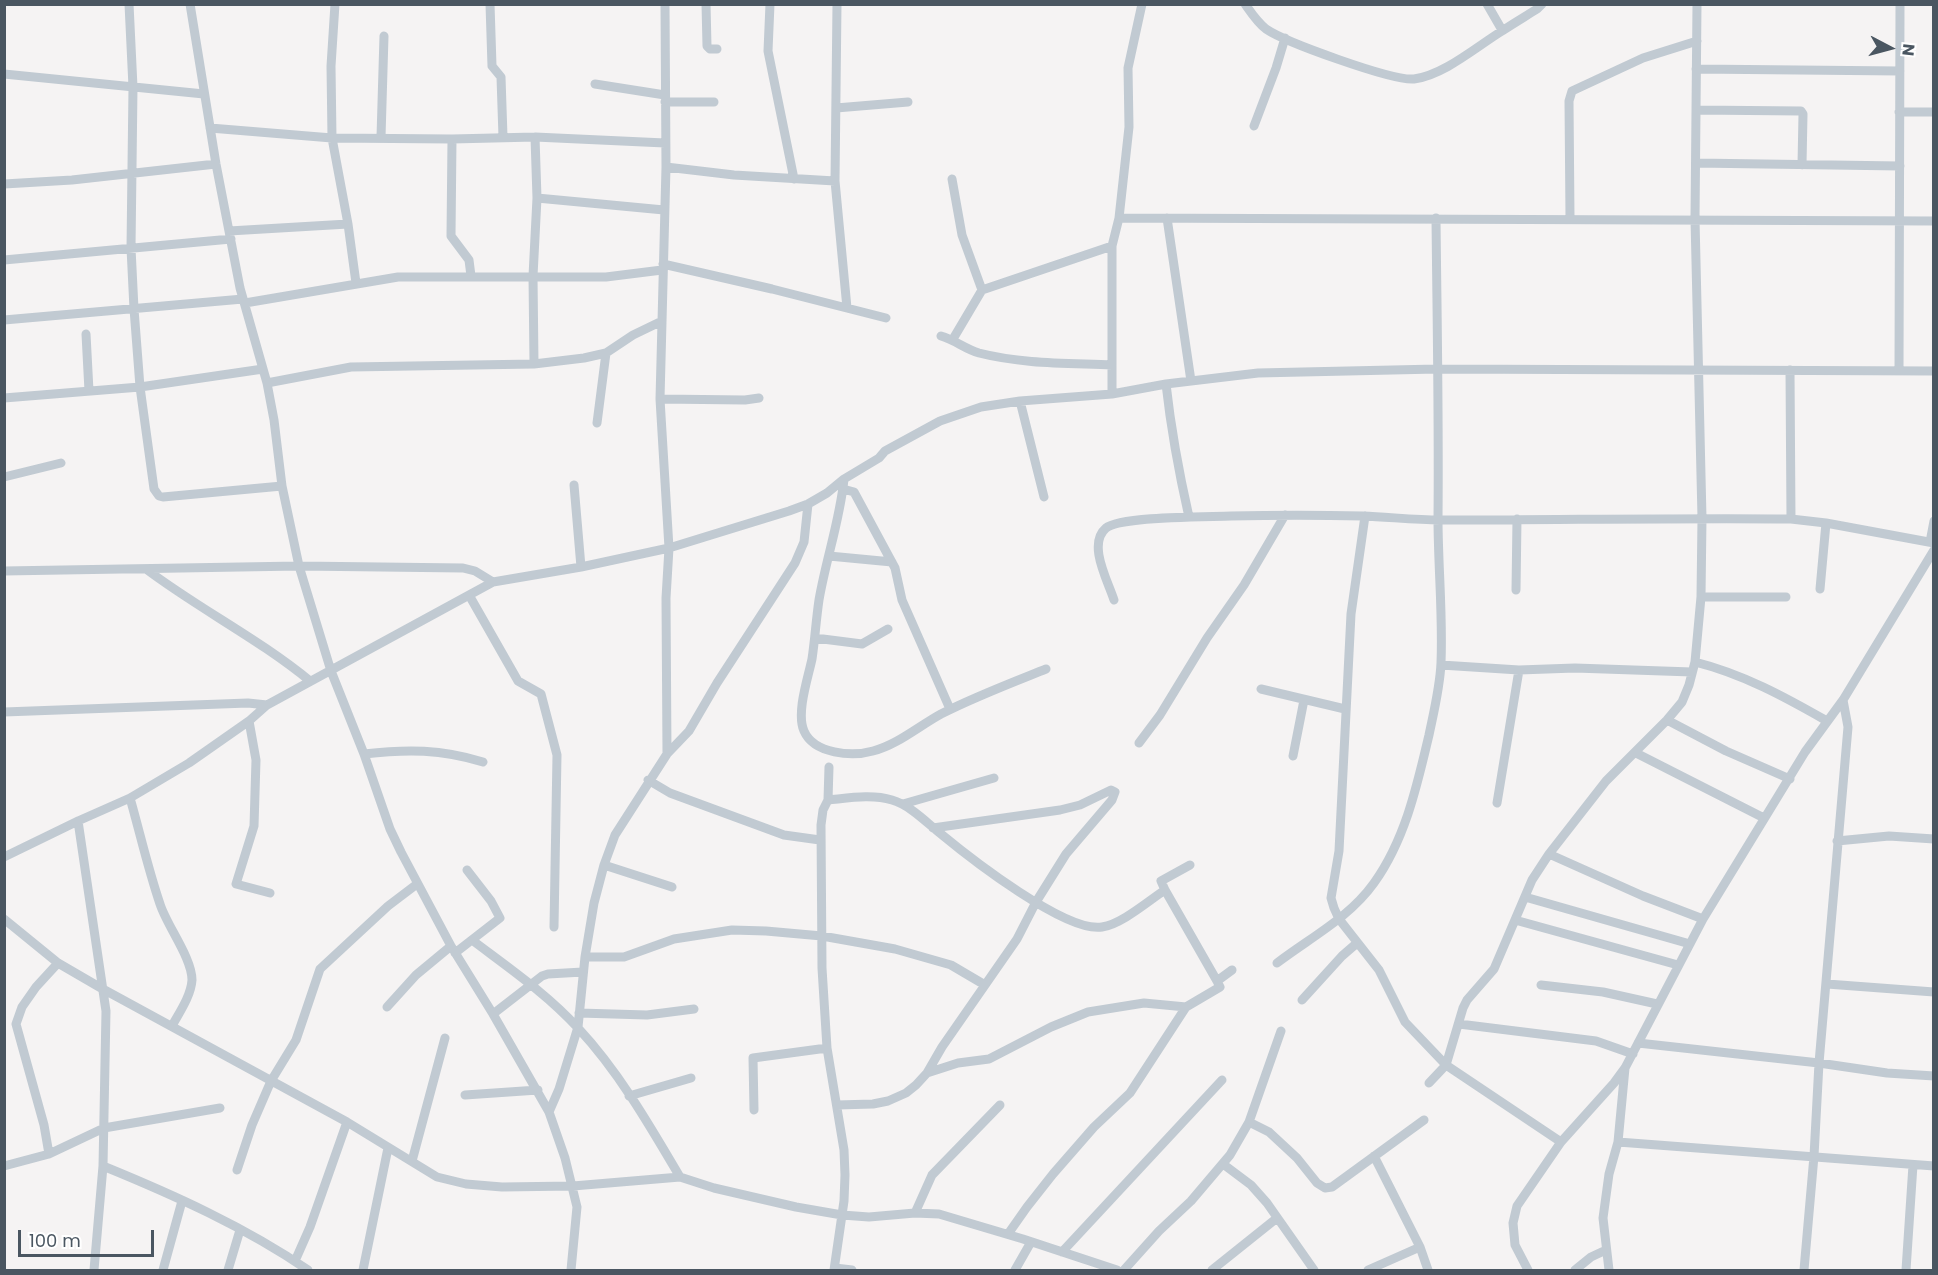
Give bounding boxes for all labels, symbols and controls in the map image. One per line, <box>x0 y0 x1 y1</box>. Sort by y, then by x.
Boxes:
north arrow <box>1860 18 1920 78</box>
text: N <box>1896 43 1920 57</box>
scale bar <box>21 1218 158 1256</box>
text: 100 m <box>29 1228 81 1253</box>

